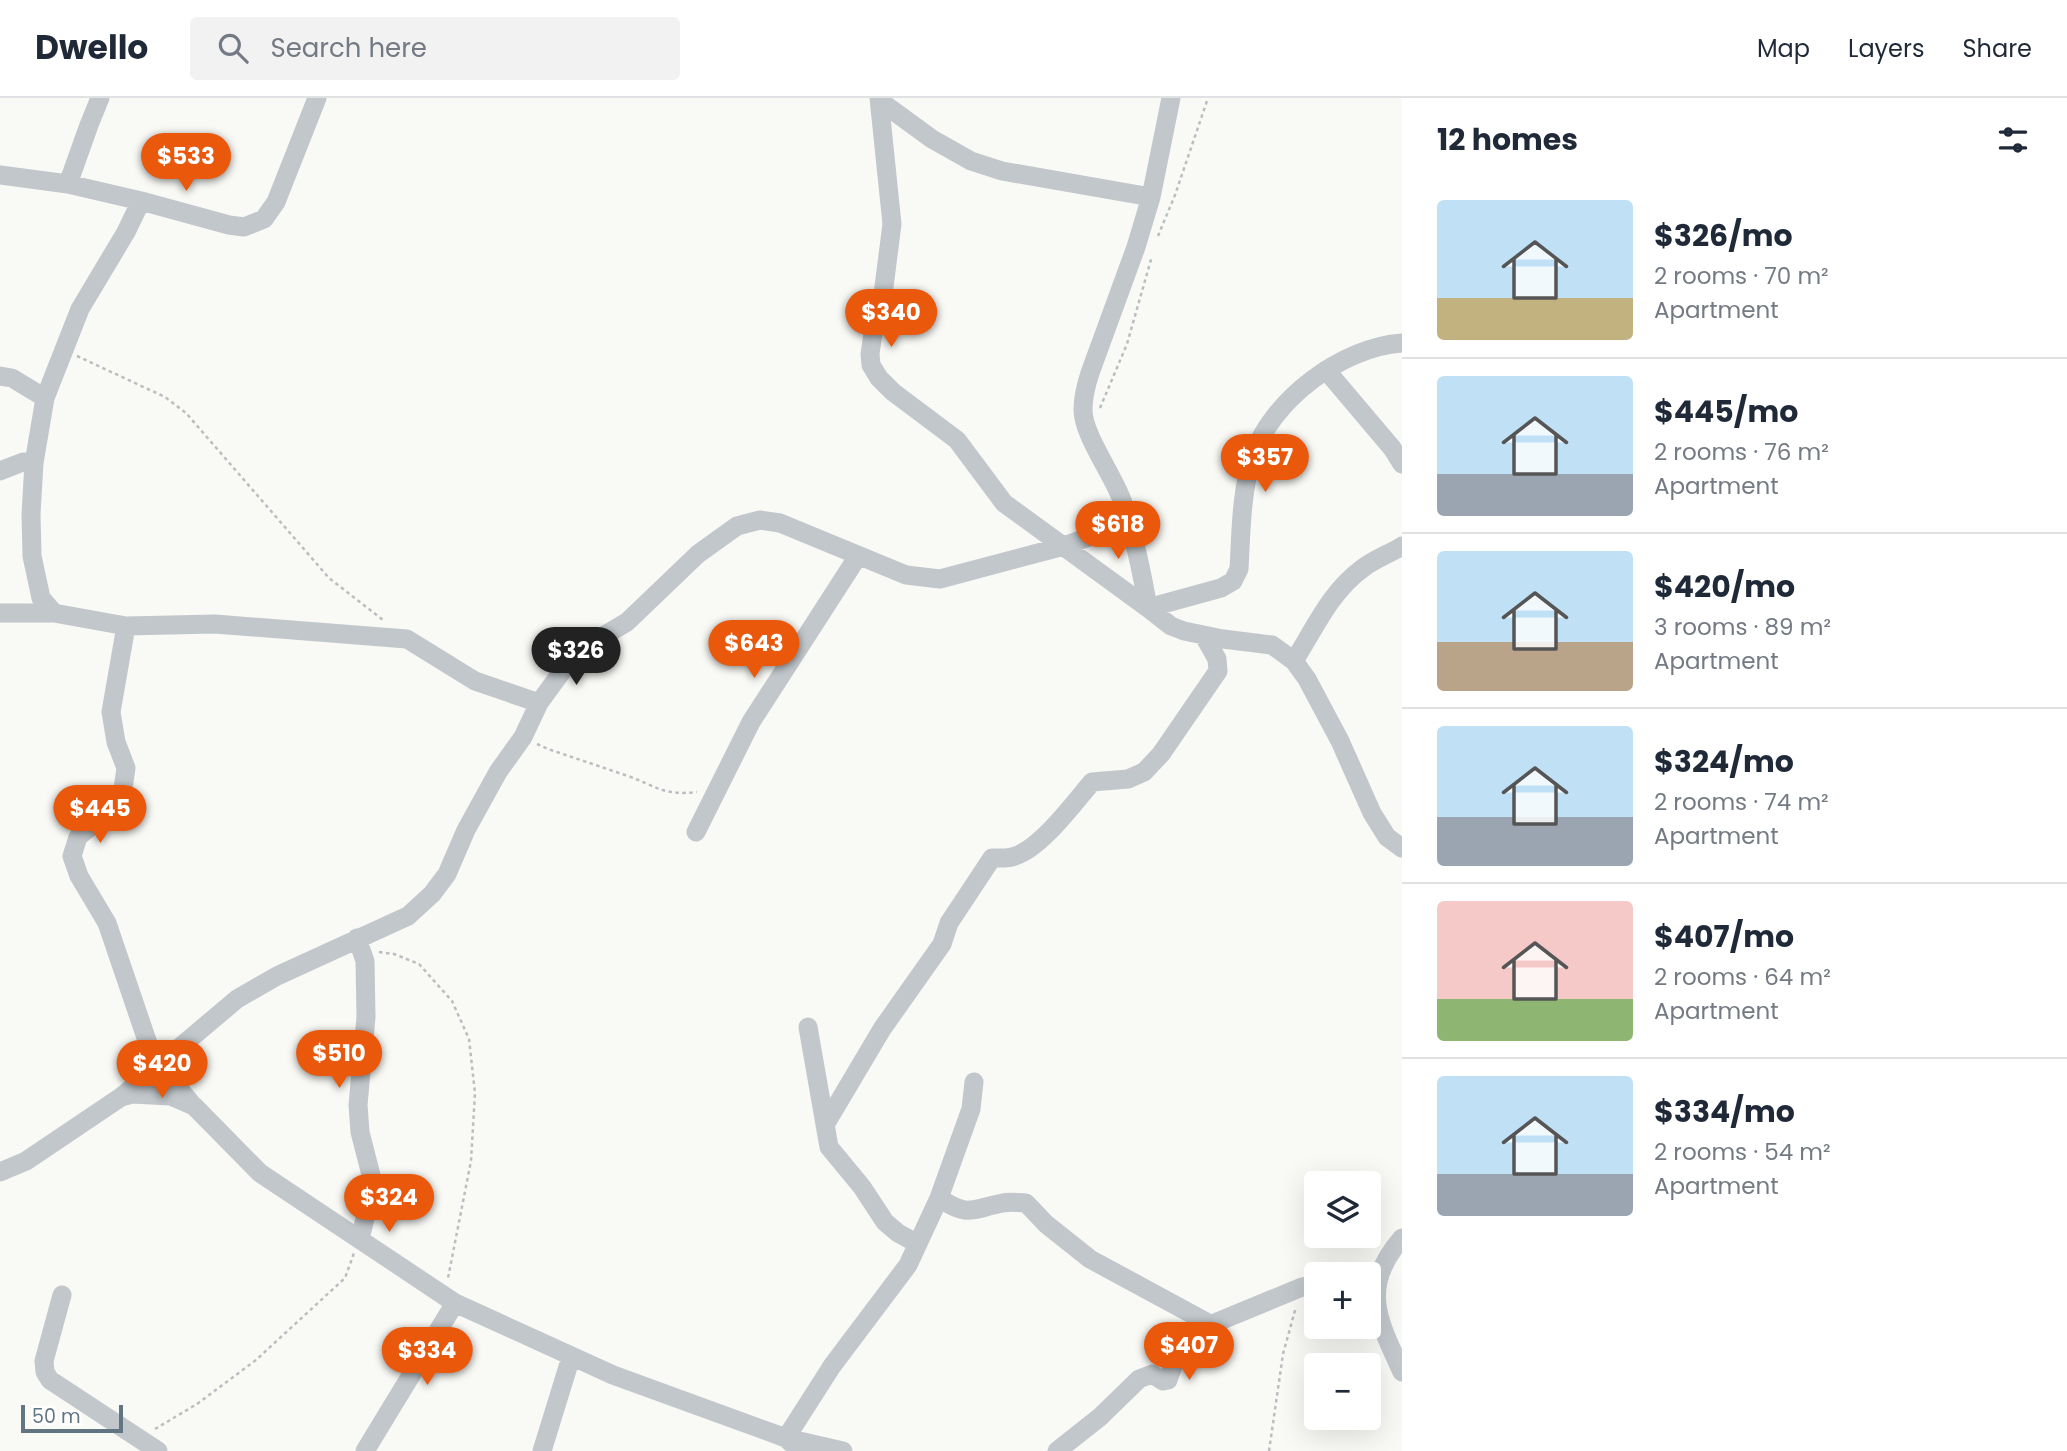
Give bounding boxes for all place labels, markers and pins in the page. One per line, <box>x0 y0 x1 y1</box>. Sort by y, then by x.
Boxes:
pin: $533 <box>145 134 227 193</box>
pin: $340 <box>850 289 932 349</box>
pin: $357 <box>1224 434 1306 494</box>
pin: $618 <box>1077 502 1159 561</box>
pin: $643 <box>713 620 795 680</box>
pin: $326 <box>535 628 617 687</box>
pin: $445 <box>59 786 141 845</box>
pin: $510 <box>298 1030 380 1090</box>
pin: $420 <box>121 1040 203 1100</box>
pin: $324 <box>348 1174 430 1234</box>
pin: $407 <box>1148 1322 1230 1382</box>
pin: $334 <box>386 1328 468 1387</box>

